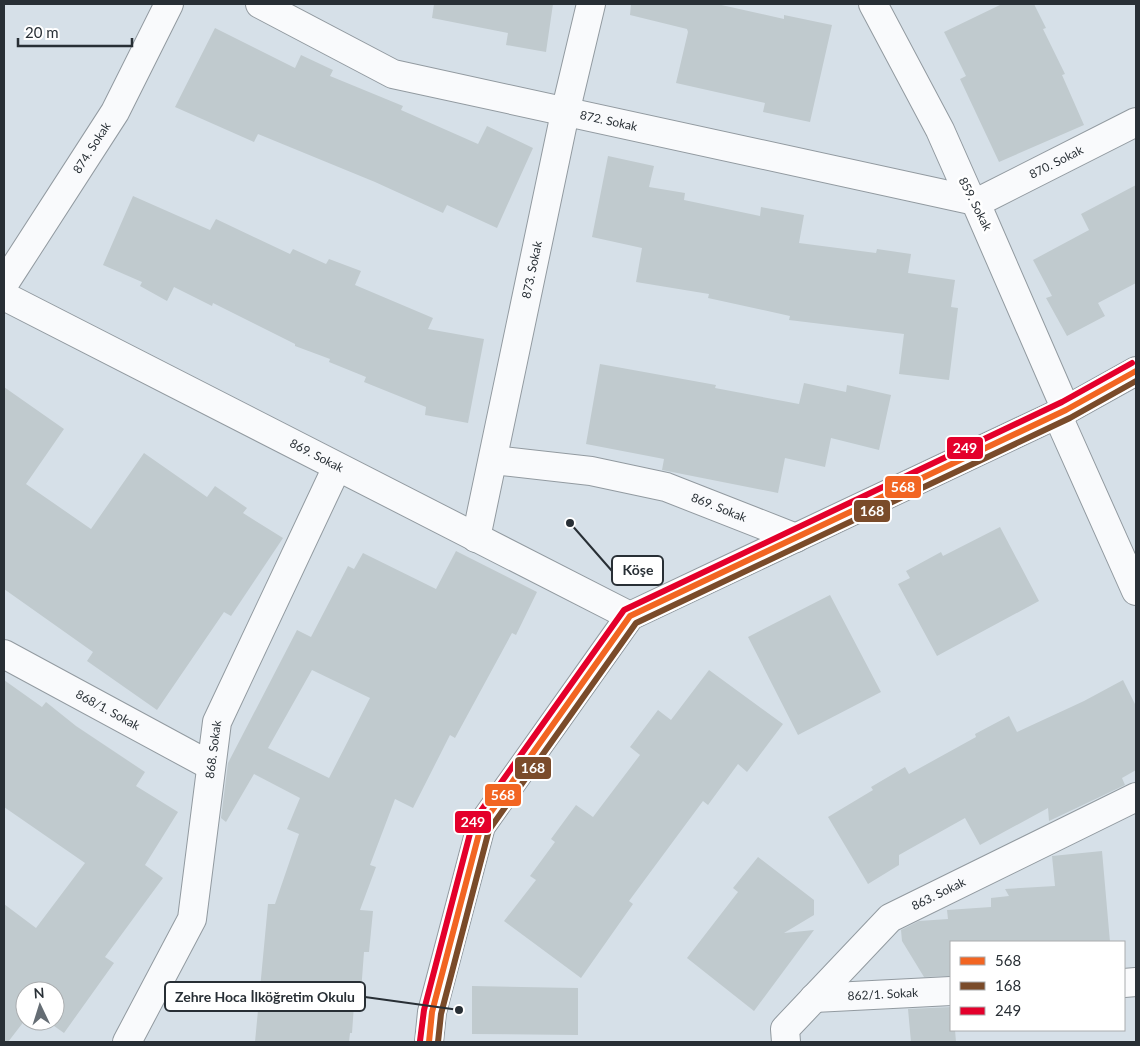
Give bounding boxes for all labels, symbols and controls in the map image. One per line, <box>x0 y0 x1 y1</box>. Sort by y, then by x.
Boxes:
scale bar <box>18 15 131 47</box>
text: 20 m <box>25 23 59 41</box>
street label: 872. Sokak <box>579 107 640 134</box>
street label: 874. Sokak <box>69 118 114 176</box>
street label: 870. Sokak <box>1027 142 1086 182</box>
street label: 859. Sokak <box>956 174 996 234</box>
street label: 873. Sokak <box>518 239 545 300</box>
street label: 869. Sokak <box>287 435 347 476</box>
line badge: 249 <box>946 436 984 460</box>
text: 249 <box>953 439 977 456</box>
line badge: 568 <box>884 475 922 499</box>
text: 568 <box>891 478 915 495</box>
street label: 869. Sokak <box>689 490 750 525</box>
line badge: 168 <box>853 499 891 523</box>
text: 168 <box>860 502 884 519</box>
callout: Köşe <box>612 556 663 585</box>
text: Köşe <box>623 561 654 578</box>
street label: 868/1. Sokak <box>73 686 143 734</box>
street label: 868. Sokak <box>202 719 224 779</box>
line badge: 168 <box>514 756 552 780</box>
text: 168 <box>521 759 545 776</box>
line badge: 568 <box>484 783 522 807</box>
text: 568 <box>491 786 515 803</box>
line badge: 249 <box>454 810 492 834</box>
text: 249 <box>461 813 485 830</box>
street label: 863. Sokak <box>909 874 969 913</box>
legend <box>950 941 1125 1031</box>
text: 568 <box>995 951 1021 969</box>
text: 168 <box>995 976 1021 994</box>
north arrow <box>15 981 65 1031</box>
callout: Zehre Hoca İlköğretim Okulu <box>165 982 365 1011</box>
text: N <box>33 984 45 1001</box>
street label: 862/1. Sokak <box>847 985 919 1003</box>
text: Zehre Hoca İlköğretim Okulu <box>175 988 355 1005</box>
text: 249 <box>995 1001 1021 1019</box>

